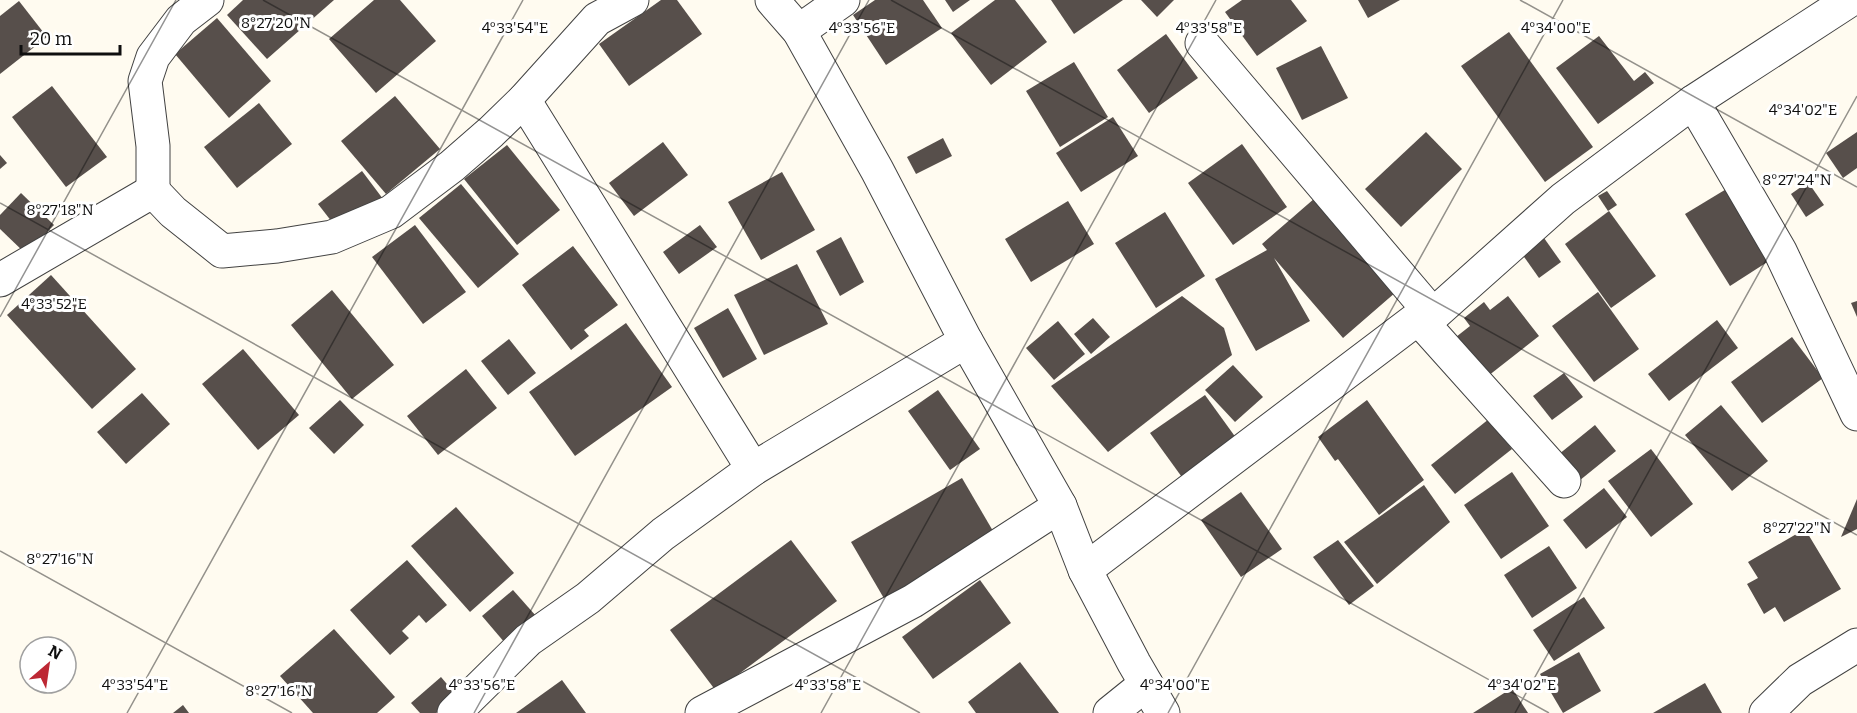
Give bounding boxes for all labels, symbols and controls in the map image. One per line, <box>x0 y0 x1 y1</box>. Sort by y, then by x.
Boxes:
text: 8°27'20"N <box>241 14 311 32</box>
scale bar <box>21 18 120 56</box>
text: 4°33'54"E <box>482 19 548 37</box>
text: 4°33'56"E <box>829 19 895 37</box>
text: 4°33'58"E <box>1176 19 1242 37</box>
text: 4°34'00"E <box>1521 19 1591 37</box>
text: 20 m <box>30 28 72 50</box>
text: 4°34'02"E <box>1769 101 1837 119</box>
text: 8°27'24"N <box>1762 171 1832 189</box>
text: 8°27'18"N <box>26 201 94 219</box>
text: 4°33'52"E <box>21 295 87 313</box>
text: 8°27'22"N <box>1763 519 1831 537</box>
text: 8°27'16"N <box>26 550 94 568</box>
north arrow <box>18 635 78 695</box>
text: N <box>45 641 65 664</box>
text: 4°33'54"E <box>102 676 168 694</box>
text: 4°33'56"E <box>449 676 515 694</box>
text: 4°33'58"E <box>795 676 861 694</box>
text: 4°34'00"E <box>1140 676 1210 694</box>
text: 4°34'02"E <box>1488 676 1556 694</box>
text: 8°27'16"N <box>245 682 313 700</box>

